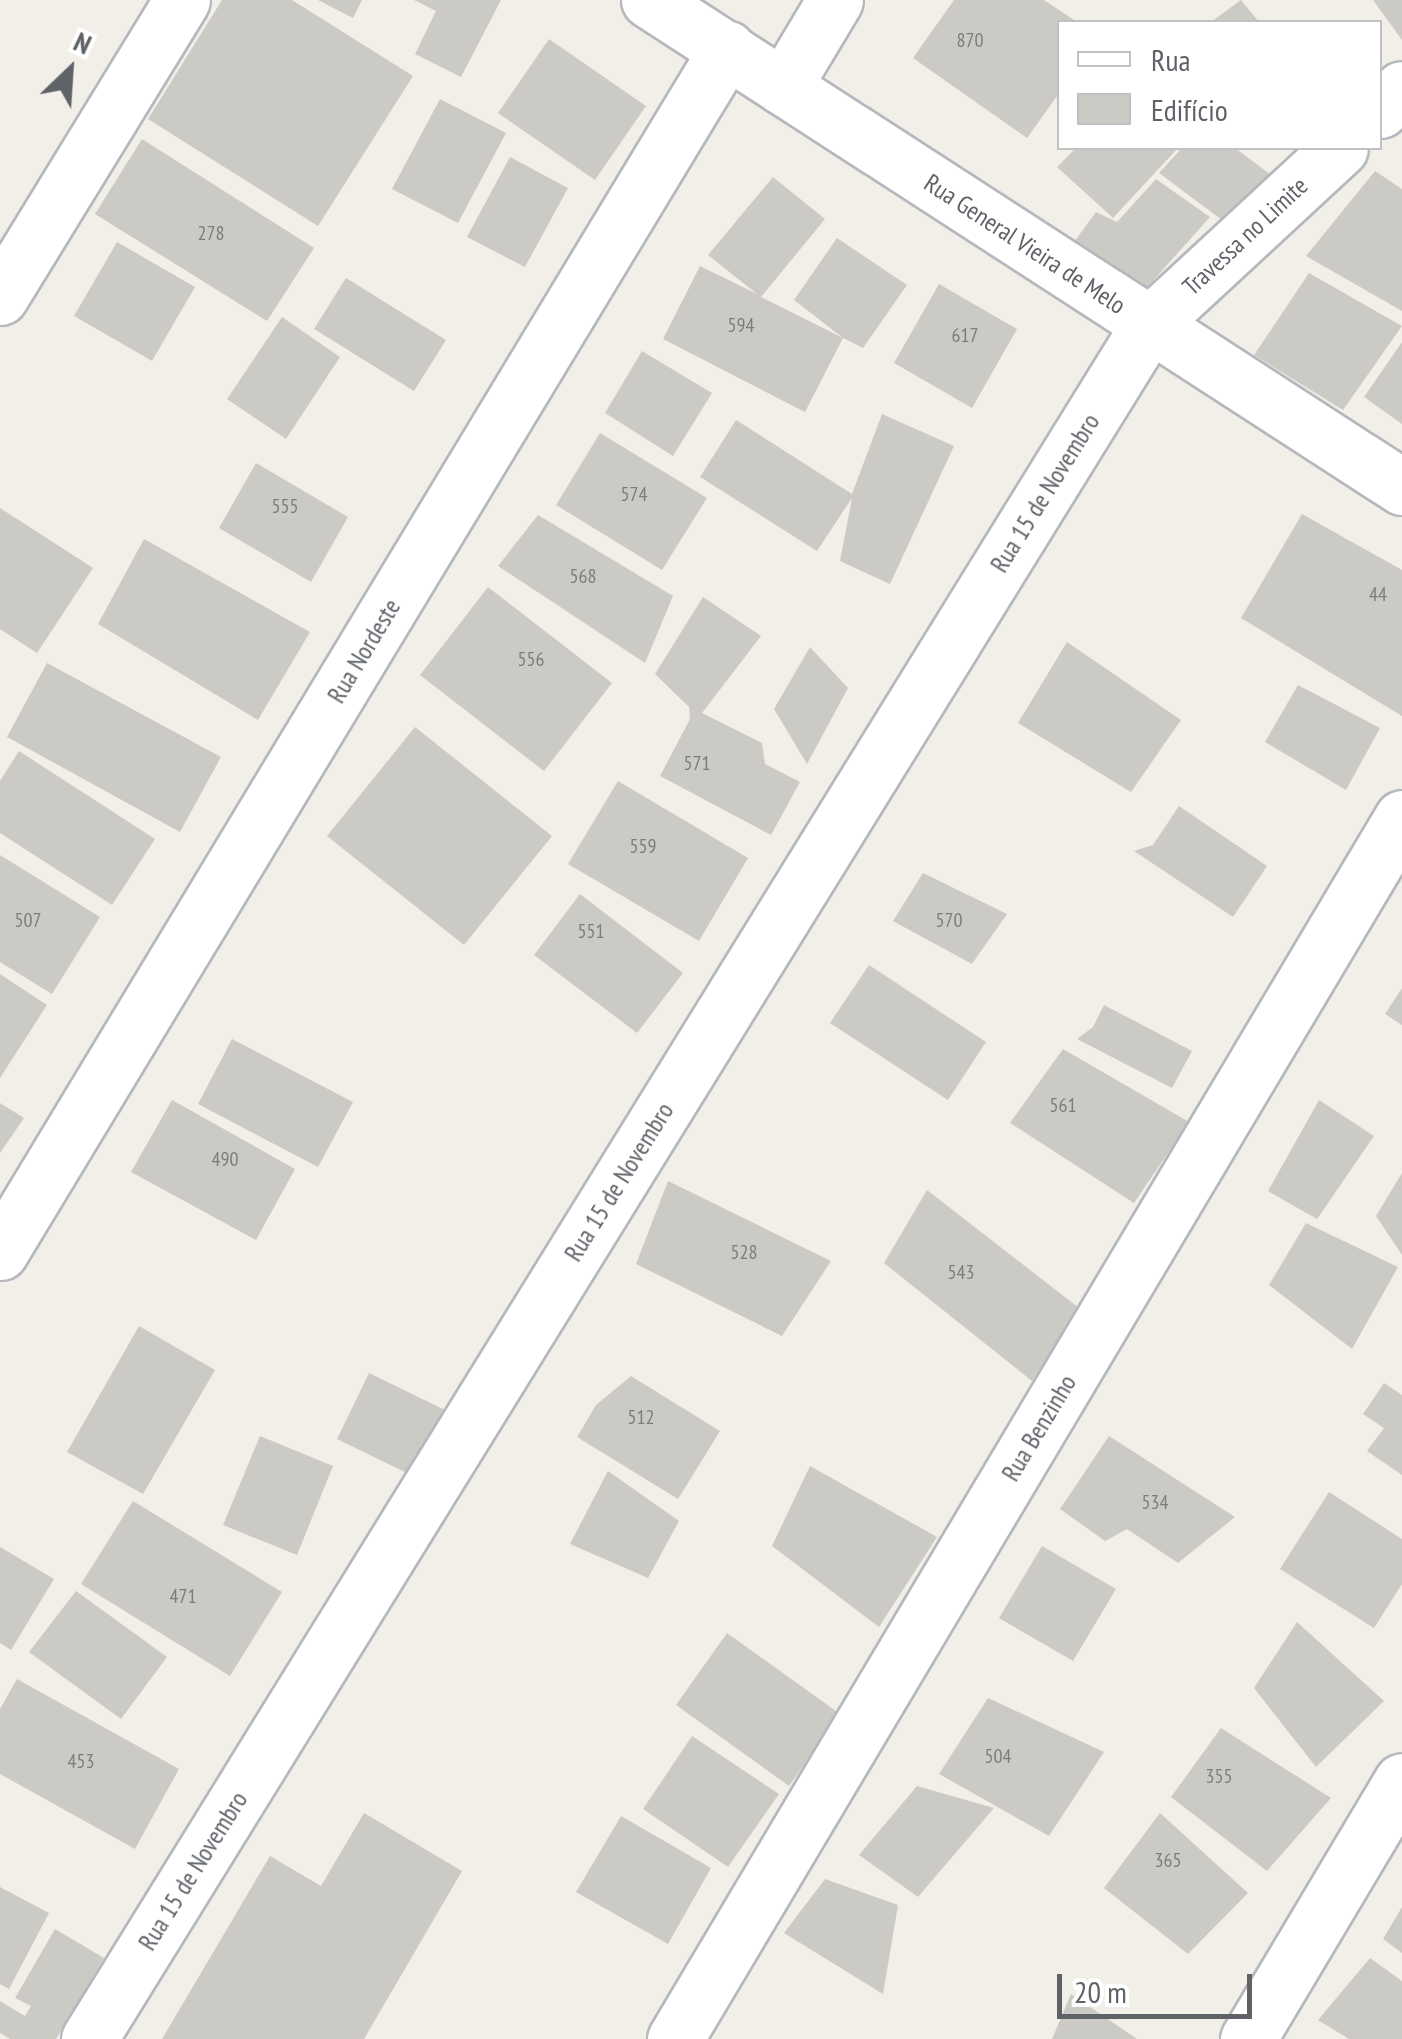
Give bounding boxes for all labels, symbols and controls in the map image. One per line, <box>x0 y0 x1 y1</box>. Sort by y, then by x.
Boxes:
north arrow <box>20 20 120 120</box>
legend <box>1057 20 1382 150</box>
text: N <box>68 22 98 62</box>
house number: 870 <box>957 28 983 52</box>
text: Rua <box>1151 40 1190 79</box>
text: Edifício <box>1151 90 1228 129</box>
street label: Rua General Vieira de Melo <box>919 168 1131 320</box>
street label: Travessa no Limite <box>1176 171 1314 301</box>
house number: 278 <box>198 221 224 245</box>
house number: 594 <box>728 313 754 337</box>
house number: 617 <box>952 323 978 347</box>
street label: Rua 15 de Novembro <box>984 408 1106 578</box>
house number: 574 <box>621 482 647 506</box>
house number: 555 <box>272 494 298 518</box>
house number: 568 <box>570 564 596 588</box>
house number: 44 <box>1369 582 1387 606</box>
street label: Rua Nordeste <box>321 594 407 708</box>
house number: 556 <box>518 647 544 671</box>
house number: 571 <box>684 751 710 775</box>
house number: 559 <box>630 834 656 858</box>
house number: 507 <box>15 908 41 932</box>
house number: 570 <box>936 908 962 932</box>
house number: 551 <box>578 919 604 943</box>
house number: 561 <box>1050 1093 1076 1117</box>
street label: Rua 15 de Novembro <box>558 1097 680 1267</box>
house number: 490 <box>212 1147 238 1171</box>
house number: 528 <box>731 1240 757 1264</box>
house number: 543 <box>948 1260 974 1284</box>
street label: Rua Benzinho <box>996 1370 1082 1486</box>
house number: 512 <box>628 1405 654 1429</box>
house number: 534 <box>1142 1490 1168 1514</box>
house number: 471 <box>170 1584 196 1608</box>
house number: 504 <box>985 1744 1011 1768</box>
house number: 453 <box>68 1749 94 1773</box>
house number: 355 <box>1206 1764 1232 1788</box>
street label: Rua 15 de Novembro <box>132 1786 254 1956</box>
house number: 365 <box>1155 1848 1181 1872</box>
scale bar <box>1062 1954 1257 2016</box>
text: 20 m <box>1074 1972 1127 2011</box>

